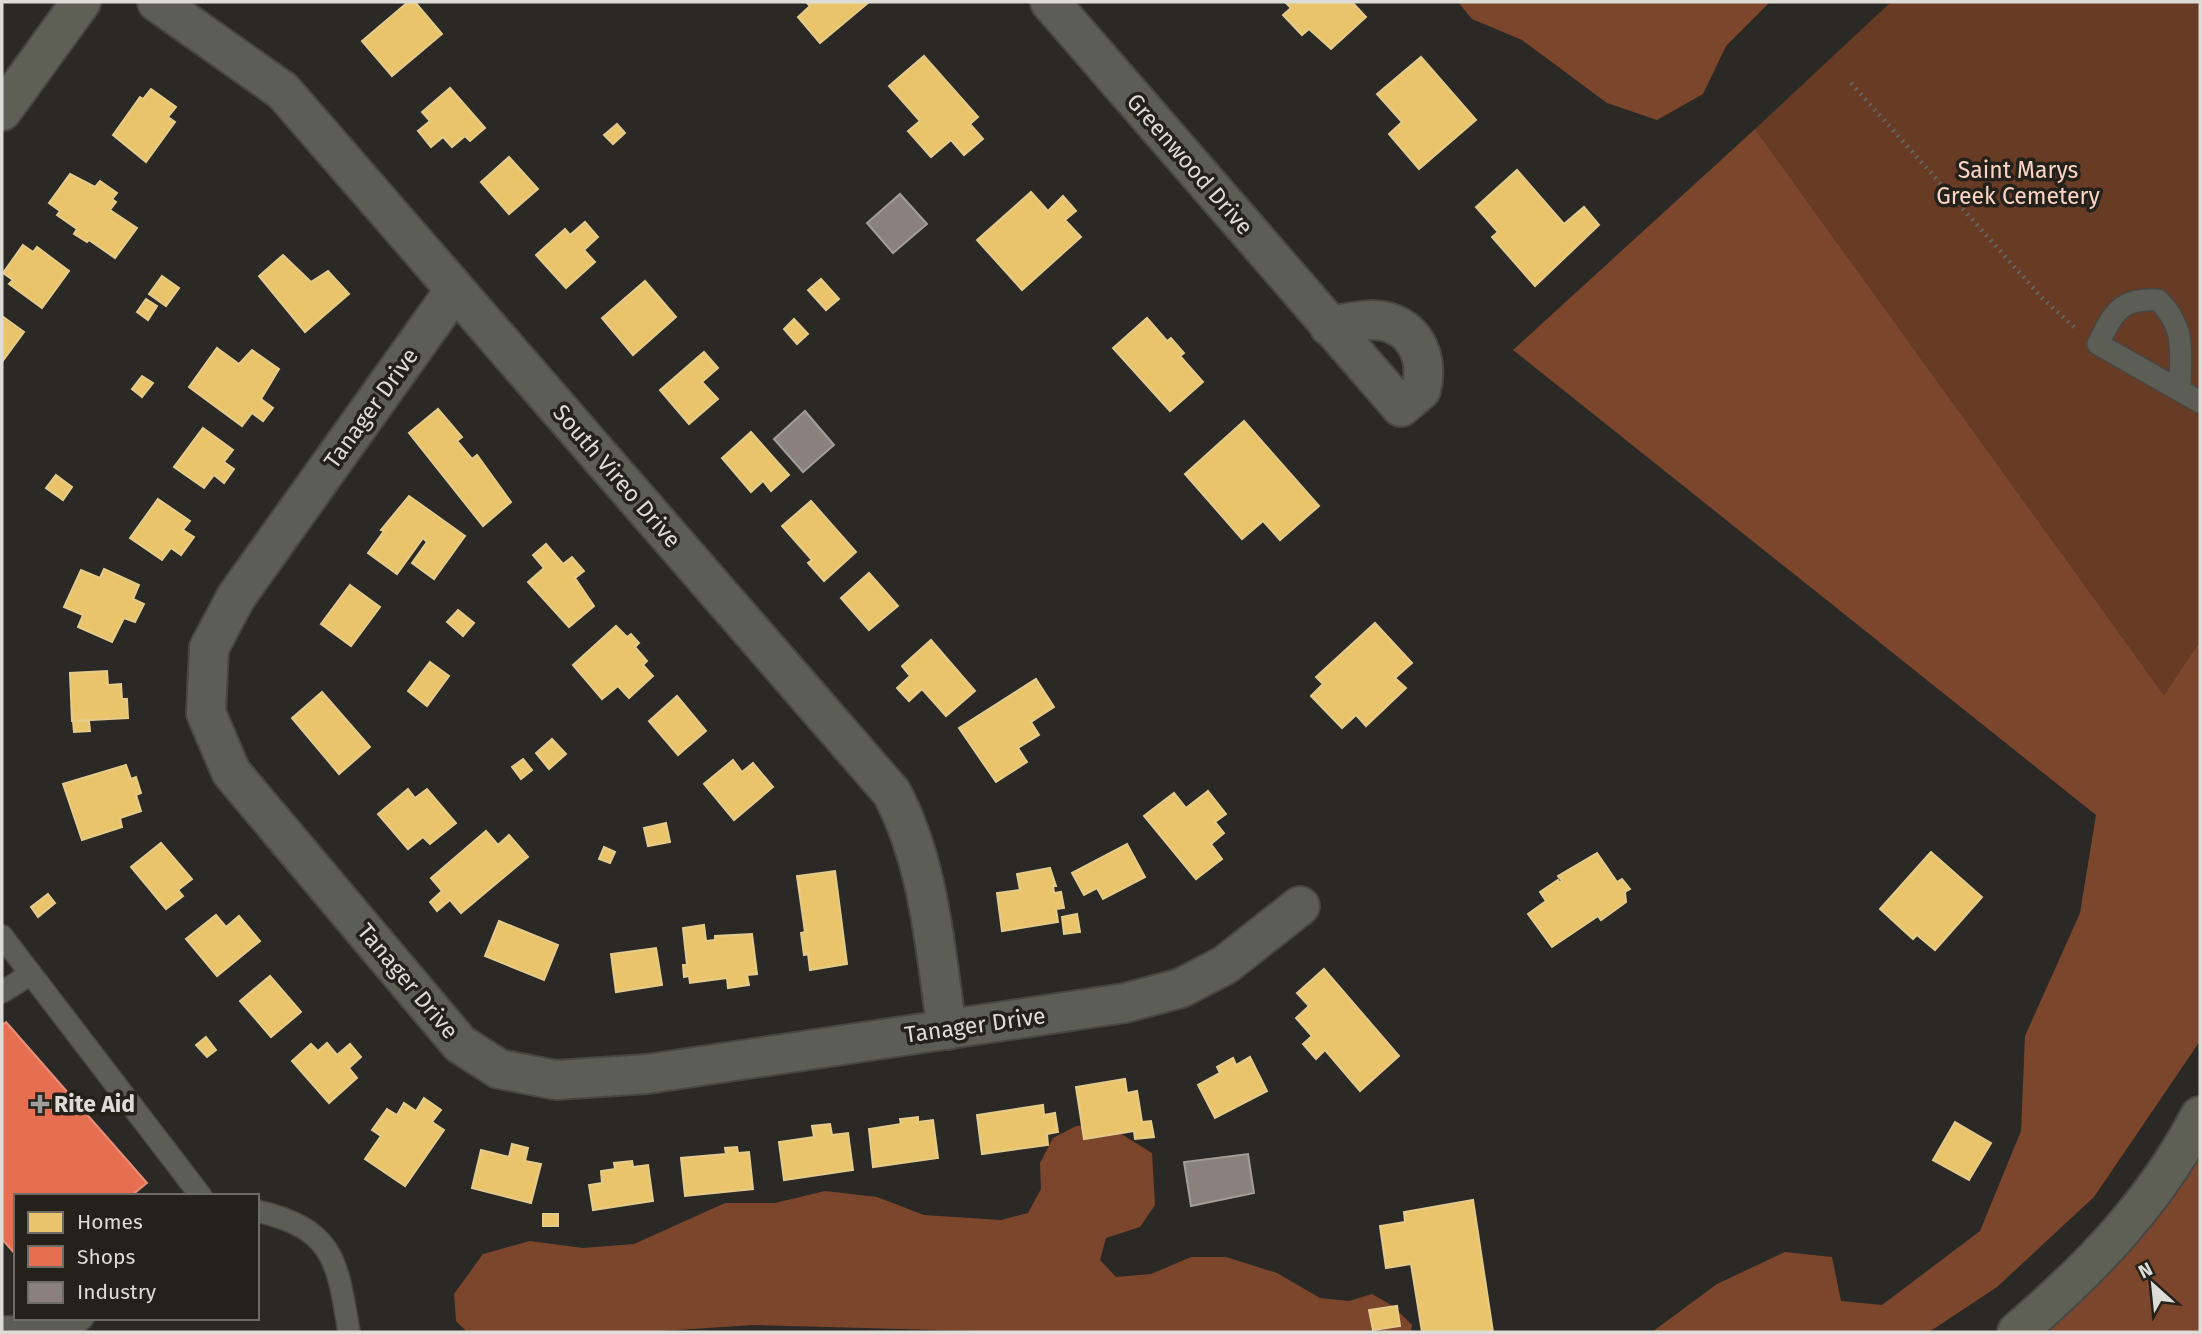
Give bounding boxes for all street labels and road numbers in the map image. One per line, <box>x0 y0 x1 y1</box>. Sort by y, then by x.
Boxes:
street label: Greenwood Drive <box>1121 87 1259 241</box>
street label: Tanager Drive <box>318 342 424 474</box>
street label: South Vireo Drive <box>547 399 687 553</box>
street label: Tanager Drive <box>352 918 464 1044</box>
street label: Tanager Drive <box>903 1001 1047 1049</box>

